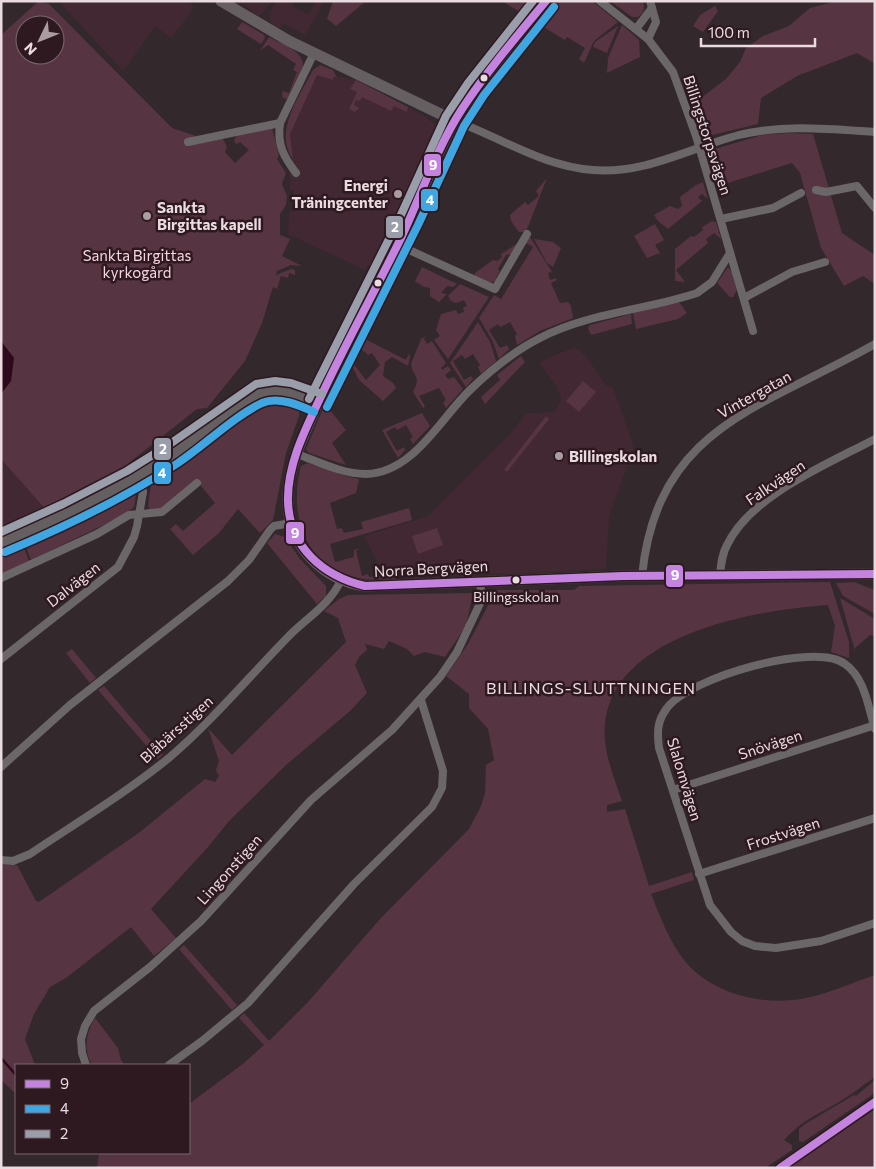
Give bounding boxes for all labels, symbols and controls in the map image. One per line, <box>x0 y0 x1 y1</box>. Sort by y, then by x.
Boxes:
north arrow <box>15 15 65 65</box>
scale bar <box>701 15 815 47</box>
text: 100 m <box>708 23 750 41</box>
text: N <box>20 40 40 59</box>
unlabelled marker <box>479 73 489 83</box>
street label: Billingstorpsvägen <box>680 73 736 197</box>
line badge: 9 <box>423 153 442 177</box>
text: 9 <box>429 156 438 173</box>
place label: Energi Träningcenter <box>292 176 388 211</box>
marker: Energi Träningcenter <box>392 188 404 200</box>
line badge: 4 <box>420 188 439 212</box>
text: 4 <box>426 191 435 208</box>
place label: Sankta Birgittas kapell <box>157 198 262 233</box>
marker: Sankta Birgittas kapell <box>141 210 153 222</box>
line badge: 2 <box>385 215 404 239</box>
text: 2 <box>391 218 399 235</box>
park label: Sankta Birgittas kyrkogård <box>83 246 192 281</box>
unlabelled marker <box>373 278 383 288</box>
street label: Vintergatan <box>714 366 794 422</box>
line badge: 2 <box>153 437 172 461</box>
text: 2 <box>159 440 167 457</box>
place label: Billingskolan <box>569 447 657 465</box>
marker: Billingskolan <box>553 450 565 462</box>
street label: Falkvägen <box>742 456 808 508</box>
line badge: 4 <box>153 461 172 485</box>
text: 4 <box>158 464 167 481</box>
line badge: 9 <box>285 521 305 545</box>
text: 9 <box>291 524 300 541</box>
street label: Norra Bergvägen <box>373 556 489 580</box>
street label: Dalvägen <box>43 558 103 610</box>
line badge: 9 <box>665 564 684 588</box>
text: 9 <box>671 566 680 583</box>
marker: Billingsskolan <box>511 575 521 585</box>
place label: Billingsskolan <box>473 588 559 605</box>
district label: BILLINGS-SLUTTNINGEN <box>486 678 696 697</box>
street label: Blåbärsstigen <box>136 692 216 766</box>
street label: Snövägen <box>736 725 804 763</box>
street label: Slalomvägen <box>664 735 706 823</box>
street label: Frostvägen <box>744 813 822 853</box>
street label: Lingonstigen <box>193 830 265 908</box>
legend <box>15 1064 190 1154</box>
text: 9 <box>60 1074 69 1092</box>
text: 4 <box>60 1099 69 1117</box>
text: 2 <box>60 1124 68 1142</box>

